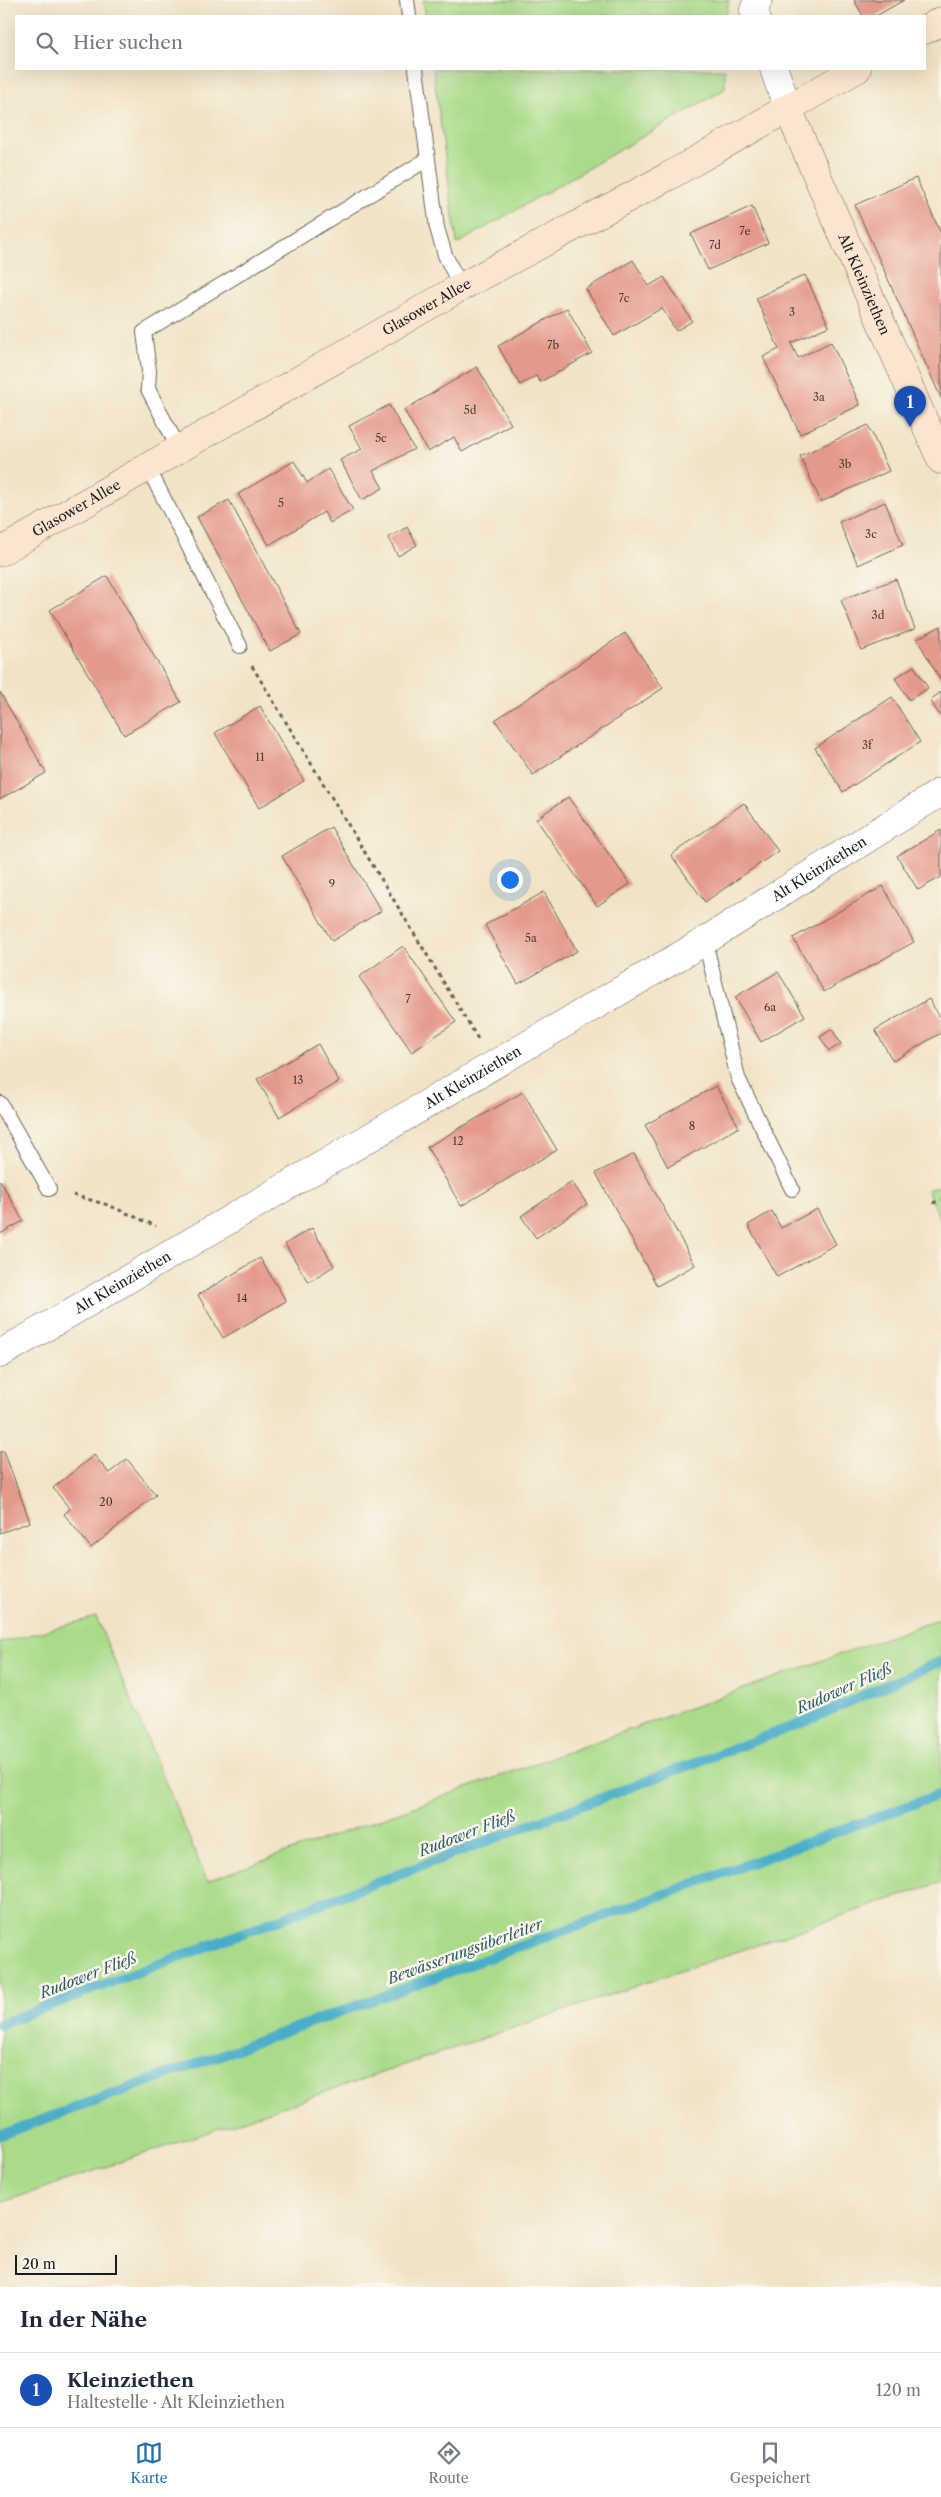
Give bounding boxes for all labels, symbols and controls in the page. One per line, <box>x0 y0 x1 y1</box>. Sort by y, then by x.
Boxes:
search box <box>15 15 926 70</box>
icon: search <box>33 29 61 57</box>
text: Hier suchen <box>73 31 183 54</box>
house number: 7e <box>739 224 751 238</box>
street label: Alt Kleinziethen <box>834 230 894 338</box>
house number: 7d <box>709 238 721 252</box>
street label: Glasower Allee <box>379 274 474 339</box>
house number: 7c <box>618 291 630 305</box>
house number: 3 <box>789 305 795 319</box>
house number: 7b <box>547 338 559 352</box>
pin: 1 <box>894 386 926 427</box>
house number: 3a <box>813 390 825 404</box>
house number: 5d <box>464 403 477 417</box>
house number: 5c <box>375 431 387 445</box>
house number: 3b <box>839 457 852 471</box>
street label: Glasower Allee <box>29 475 124 541</box>
house number: 5 <box>278 496 284 510</box>
house number: 3c <box>865 527 877 541</box>
house number: 3d <box>872 608 885 622</box>
house number: 3f <box>862 738 874 752</box>
house number: 11 <box>255 750 265 764</box>
street label: Alt Kleinziethen <box>767 832 870 906</box>
your location <box>497 867 523 893</box>
house number: 9 <box>329 877 335 891</box>
house number: 5a <box>525 931 537 945</box>
house number: 7 <box>405 992 411 1006</box>
house number: 6a <box>764 1000 776 1014</box>
street label: Alt Kleinziethen <box>421 1042 525 1113</box>
house number: 13 <box>293 1073 303 1087</box>
house number: 8 <box>689 1119 695 1133</box>
house number: 12 <box>453 1134 463 1148</box>
street label: Alt Kleinziethen <box>70 1247 174 1318</box>
house number: 14 <box>237 1291 247 1305</box>
house number: 20 <box>99 1495 113 1509</box>
water label: Rudower Fließ <box>792 1658 895 1718</box>
water label: Rudower Fließ <box>415 1806 519 1861</box>
water label: Bewässerungsüberleiter <box>384 1914 546 1988</box>
water label: Rudower Fließ <box>36 1948 140 2003</box>
scale bar <box>15 2252 118 2275</box>
text: 20 m <box>22 2255 56 2273</box>
text: In der Nähe <box>20 2307 147 2332</box>
text: Kleinziethen <box>67 2369 194 2392</box>
text: 1 <box>32 2380 40 2400</box>
text: 120 m <box>876 2380 921 2400</box>
text: Haltestelle · Alt Kleinziethen <box>67 2392 285 2412</box>
tab: Karte <box>131 2439 167 2487</box>
tab: Route <box>429 2439 469 2487</box>
tab: Gespeichert <box>730 2439 810 2487</box>

